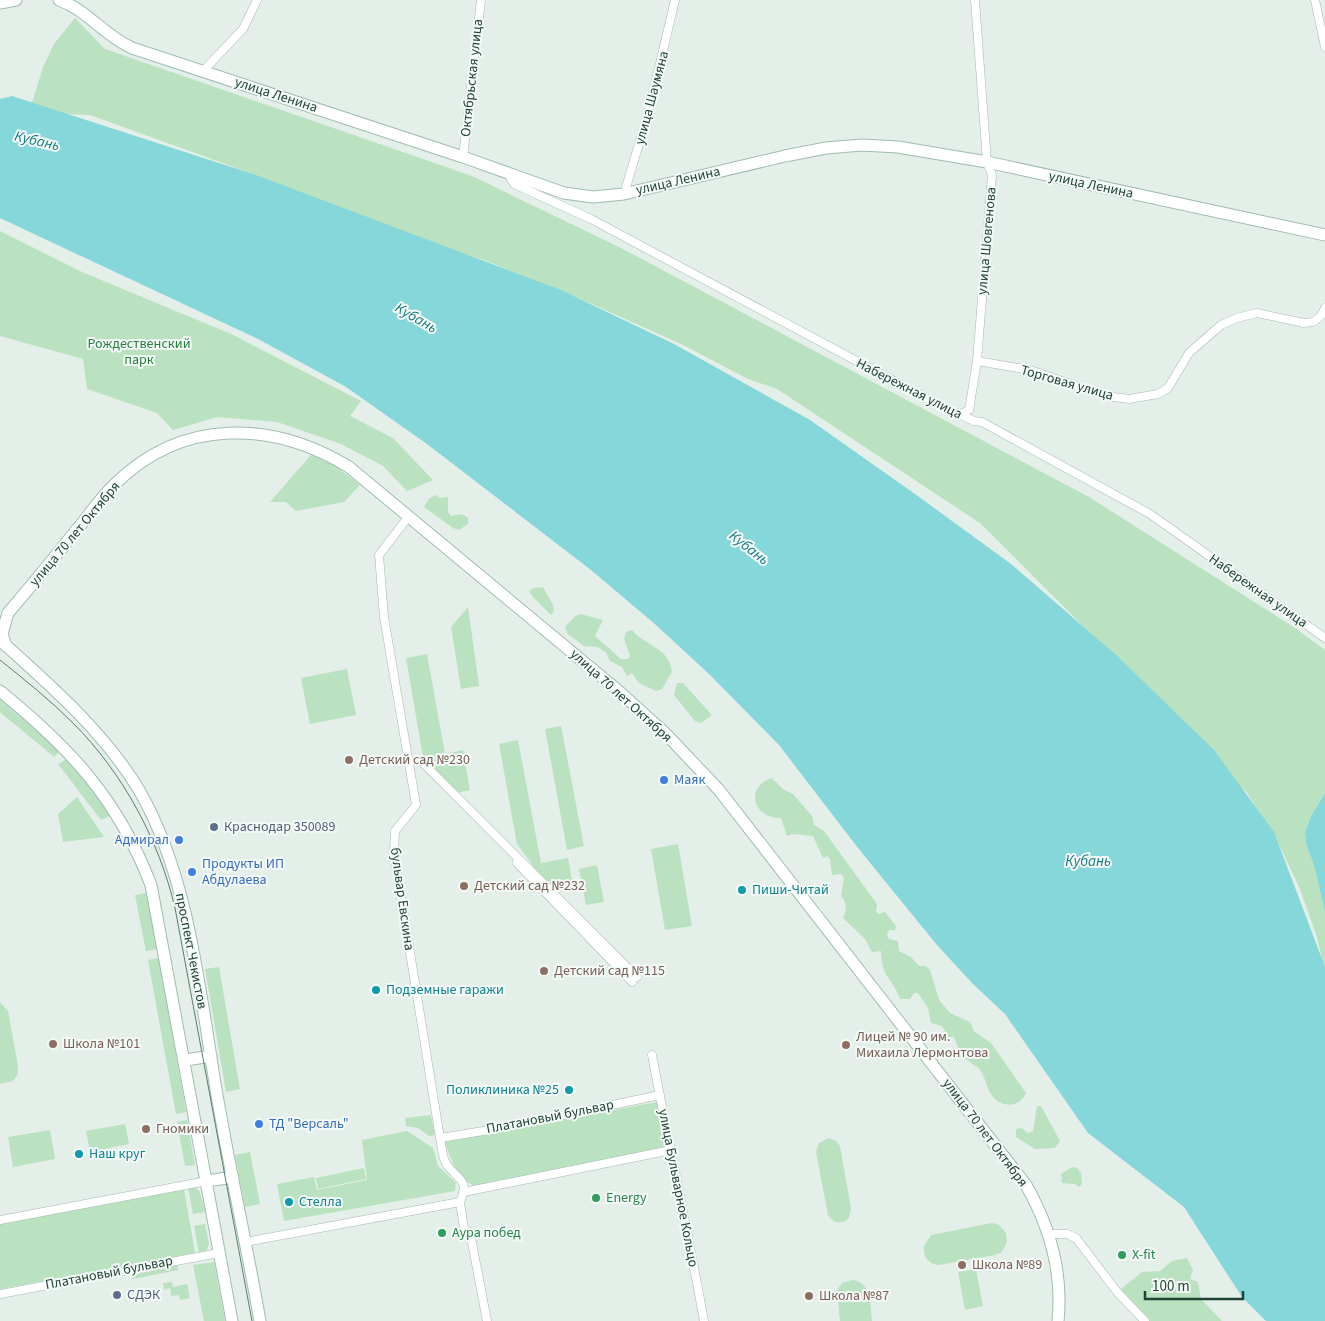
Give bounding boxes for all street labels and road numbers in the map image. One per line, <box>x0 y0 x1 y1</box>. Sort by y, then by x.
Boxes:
street label: Октябрьская улица <box>456 18 488 138</box>
street label: улица Шаумяна <box>630 49 674 147</box>
street label: улица Ленина <box>232 72 320 118</box>
street label: улица Ленина <box>634 162 722 200</box>
street label: улица Ленина <box>1047 166 1135 204</box>
street label: улица Шовгенова <box>972 186 1002 296</box>
street label: Набережная улица <box>852 354 966 424</box>
street label: Торговая улица <box>1018 360 1116 406</box>
street label: улица 70 лет Октября <box>25 477 125 591</box>
street label: Набережная улица <box>1204 549 1312 633</box>
street label: улица 70 лет Октября <box>565 645 677 747</box>
street label: бульвар Евскина <box>385 846 419 952</box>
street label: проспект Чекистов <box>170 891 212 1011</box>
street label: улица 70 лет Октября <box>937 1075 1033 1191</box>
street label: Платановый бульвар <box>485 1095 616 1139</box>
street label: улица Бульварное Кольцо <box>653 1107 703 1269</box>
street label: Платановый бульвар <box>44 1251 175 1295</box>

